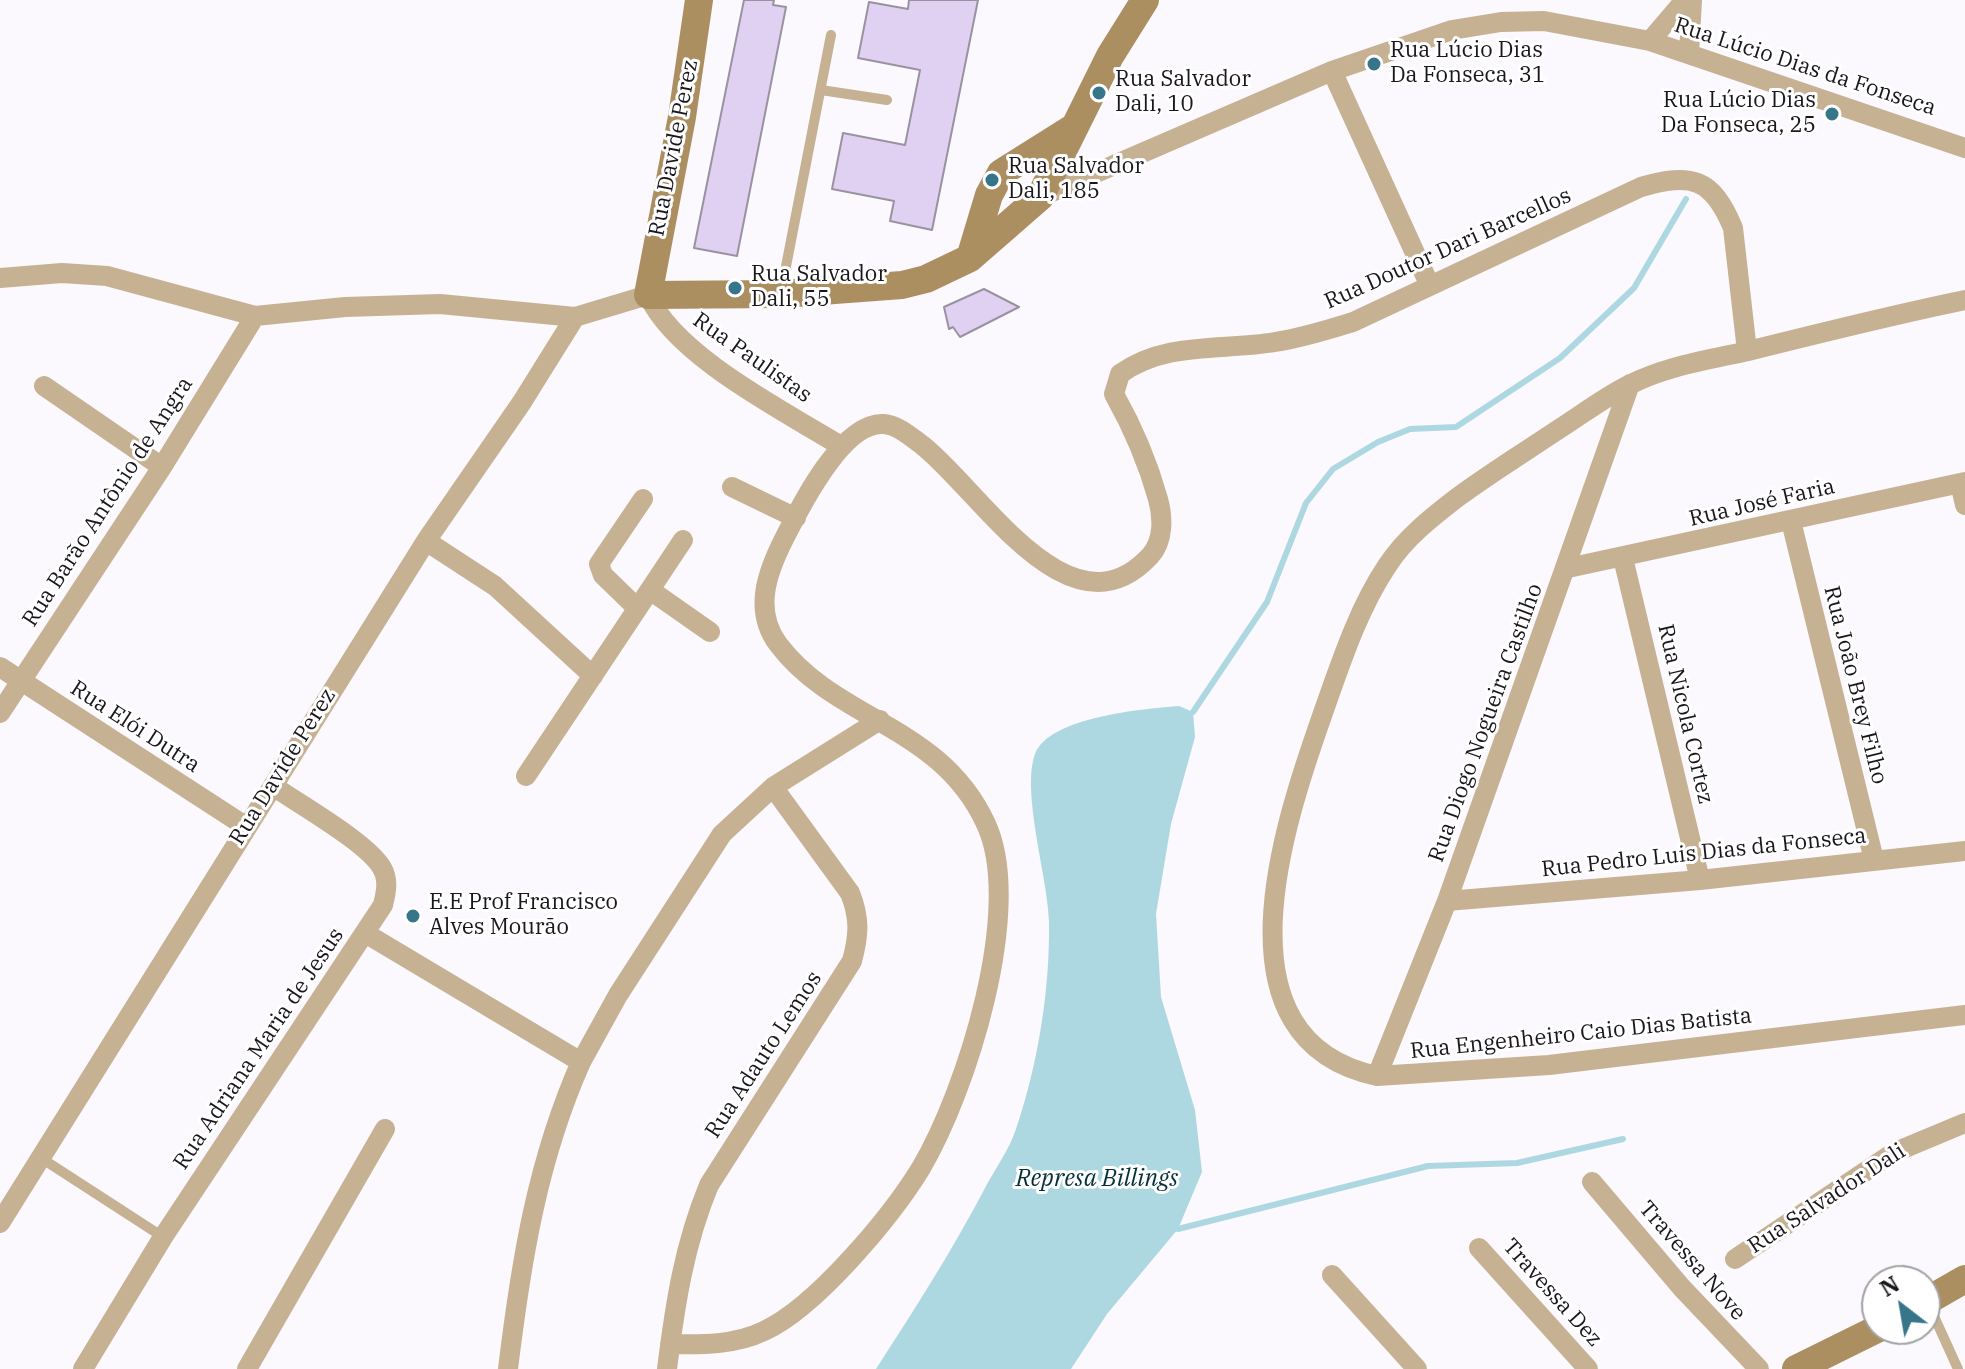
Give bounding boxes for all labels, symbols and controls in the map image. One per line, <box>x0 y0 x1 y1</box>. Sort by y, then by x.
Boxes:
street label: Rua Lúcio Dias da Fonseca <box>1671 12 1939 122</box>
place label: Rua Lúcio Dias Da Fonseca, 31 <box>1390 38 1545 90</box>
marker: Rua Lúcio Dias Da Fonseca, 31 <box>1365 55 1383 73</box>
street label: Rua Davide Perez <box>644 57 704 239</box>
place label: Rua Salvador Dali, 10 <box>1115 67 1251 118</box>
marker: Rua Salvador Dali, 10 <box>1090 84 1108 102</box>
place label: Rua Lúcio Dias Da Fonseca, 25 <box>1661 88 1816 140</box>
marker: Rua Lúcio Dias Da Fonseca, 25 <box>1823 105 1841 123</box>
place label: Rua Salvador Dali, 185 <box>1008 154 1144 206</box>
marker: Rua Salvador Dali, 185 <box>983 171 1001 189</box>
street label: Rua Doutor Dari Barcellos <box>1321 183 1575 315</box>
place label: Rua Salvador Dali, 55 <box>751 262 887 314</box>
marker: Rua Salvador Dali, 55 <box>726 279 744 297</box>
street label: Rua Paulistas <box>688 307 816 409</box>
street label: Rua Barão Antônio de Angra <box>17 372 199 632</box>
street label: Rua José Faria <box>1687 473 1837 533</box>
street label: Rua Diogo Nogueira Castilho <box>1423 580 1549 866</box>
street label: Rua João Brey Filho <box>1818 583 1892 787</box>
street label: Rua Nicola Cortez <box>1651 622 1719 806</box>
street label: Rua Elói Dutra <box>65 675 205 779</box>
street label: Rua Davide Perez <box>224 684 342 850</box>
street label: Rua Pedro Luis Dias da Fonseca <box>1540 823 1868 883</box>
place label: E.E Prof Francisco Alves Mourão <box>429 890 618 942</box>
marker: E.E Prof Francisco Alves Mourão <box>404 907 422 925</box>
street label: Rua Adriana Maria de Jesus <box>168 923 350 1175</box>
street label: Rua Adauto Lemos <box>700 967 828 1143</box>
street label: Rua Engenheiro Caio Dias Batista <box>1409 1003 1753 1065</box>
street label: Rua Salvador Dali <box>1743 1138 1911 1260</box>
water label: Represa Billings <box>1016 1165 1178 1193</box>
street label: Travessa Nove <box>1633 1196 1751 1326</box>
street label: Travessa Dez <box>1497 1234 1607 1352</box>
north arrow <box>1861 1265 1941 1345</box>
text: N <box>1874 1269 1904 1303</box>

